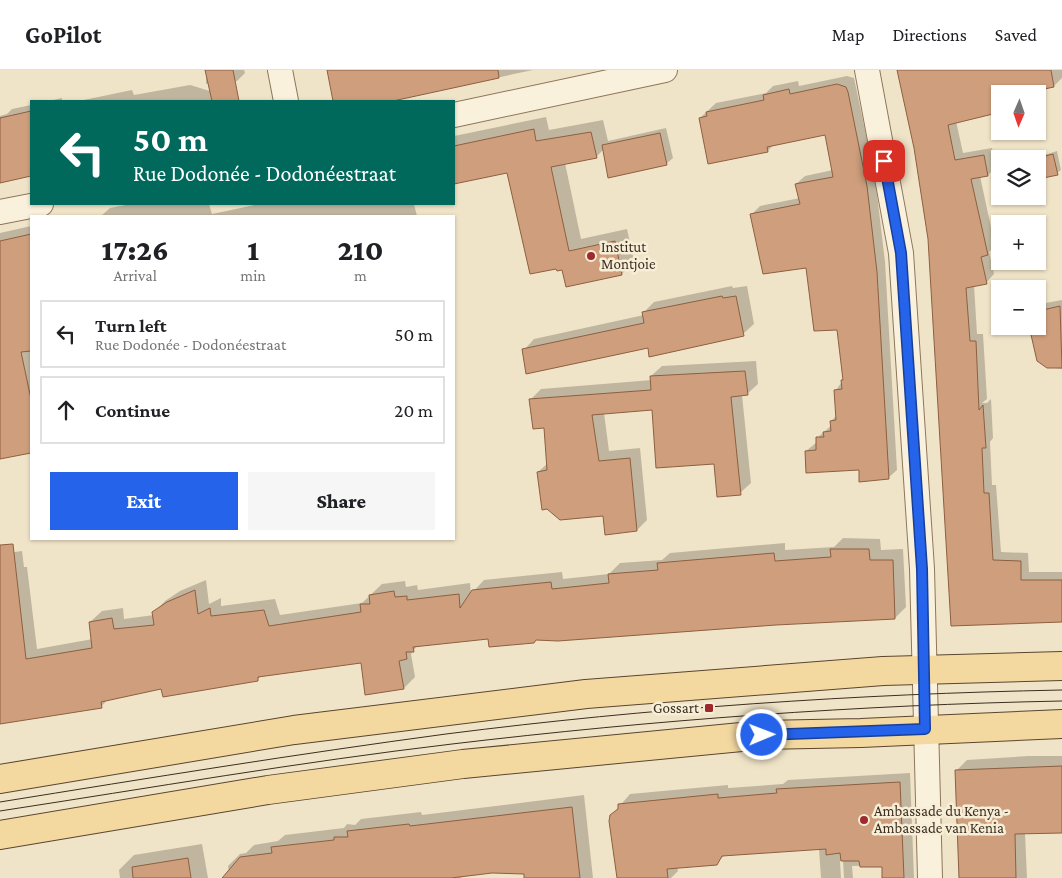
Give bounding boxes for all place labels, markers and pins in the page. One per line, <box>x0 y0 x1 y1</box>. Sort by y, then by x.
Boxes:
pin <box>863 140 905 182</box>
place label: Institut Montjoie <box>601 239 656 273</box>
marker: Institut Montjoie <box>585 250 597 262</box>
place label: Gossart <box>653 700 700 716</box>
marker: Gossart <box>703 702 715 714</box>
place label: Ambassade du Kenya - Ambassade van Kenia <box>874 803 1009 836</box>
marker: Ambassade du Kenya - Ambassade van Kenia <box>858 814 870 826</box>

